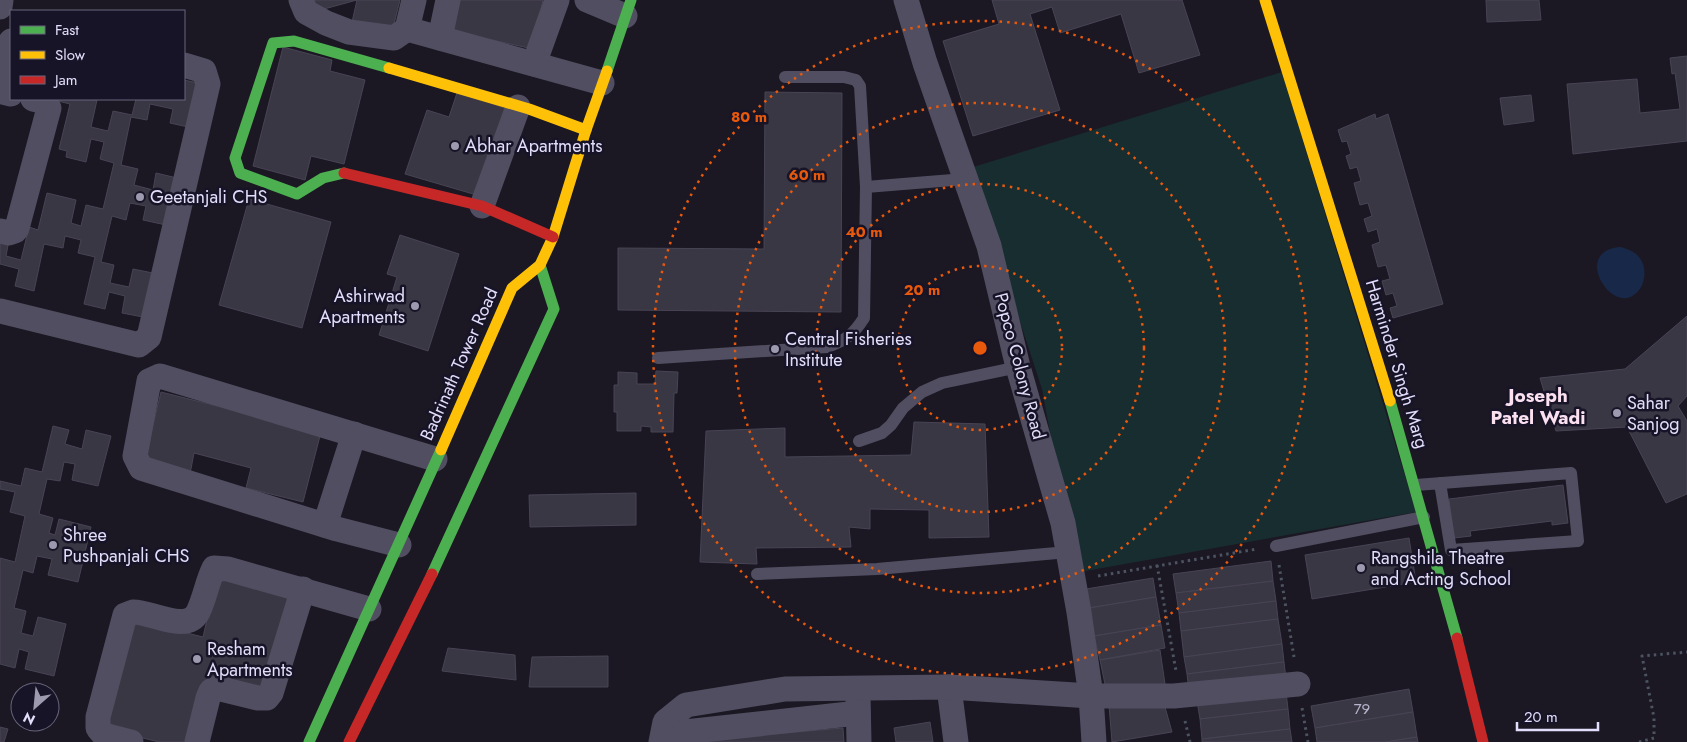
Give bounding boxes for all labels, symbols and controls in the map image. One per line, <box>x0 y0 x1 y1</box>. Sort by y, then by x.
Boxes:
legend <box>10 10 185 100</box>
text: Fast <box>55 19 79 41</box>
text: Slow <box>55 44 86 66</box>
text: Jam <box>53 69 78 91</box>
text: 80 m <box>731 106 767 128</box>
place label: Abhar Apartments <box>465 133 602 159</box>
marker: Abhar Apartments <box>449 140 461 152</box>
text: 60 m <box>789 164 825 186</box>
place label: Geetanjali CHS <box>150 184 267 210</box>
marker: Geetanjali CHS <box>134 191 146 203</box>
text: 40 m <box>845 221 883 243</box>
street label: Harminder Singh Marg <box>1359 276 1435 452</box>
text: 20 m <box>904 279 940 301</box>
place label: Ashirwad Apartments <box>319 283 405 330</box>
street label: Badrinath Tower Road <box>414 283 504 445</box>
street label: Popco Colony Road <box>988 290 1052 442</box>
marker: Ashirwad Apartments <box>409 300 421 312</box>
place label: Central Fisheries Institute <box>785 326 912 373</box>
centre of rings <box>971 339 989 357</box>
marker: Central Fisheries Institute <box>769 343 781 355</box>
district label: Joseph Patel Wadi <box>1491 382 1585 431</box>
place label: Sahar Sanjog <box>1627 390 1680 437</box>
marker: Sahar Sanjog <box>1611 407 1623 419</box>
place label: Shree Pushpanjali CHS <box>63 522 190 569</box>
marker: Shree Pushpanjali CHS <box>47 539 59 551</box>
place label: Rangshila Theatre and Acting School <box>1371 545 1511 592</box>
marker: Rangshila Theatre and Acting School <box>1355 562 1367 574</box>
place label: Resham Apartments <box>207 636 293 683</box>
marker: Resham Apartments <box>191 653 203 665</box>
north arrow <box>10 682 60 732</box>
house number: 79 <box>1354 698 1370 720</box>
scale bar <box>1517 700 1598 732</box>
text: 20 m <box>1524 706 1558 728</box>
text: N <box>20 707 39 730</box>

